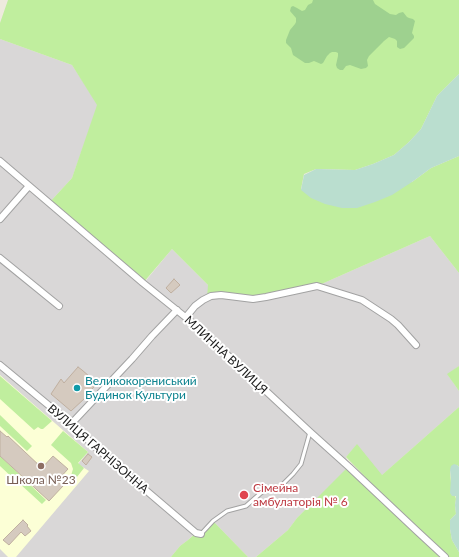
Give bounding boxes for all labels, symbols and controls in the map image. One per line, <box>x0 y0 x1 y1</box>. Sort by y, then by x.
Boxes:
street label: МЛИННА ВУЛИЦЯ <box>182 313 270 397</box>
place label: Великокорениський Будинок Культури <box>85 374 197 402</box>
marker: Великокорениський Будинок Культури <box>72 383 82 393</box>
street label: ВУЛИЦЯ ГАРНІЗОННА <box>45 401 151 497</box>
marker: Школа №23 <box>36 461 46 471</box>
place label: Школа №23 <box>6 473 76 487</box>
place label: Сімейна амбулаторія № 6 <box>253 481 348 509</box>
marker: Сімейна амбулаторія № 6 <box>238 489 250 501</box>

